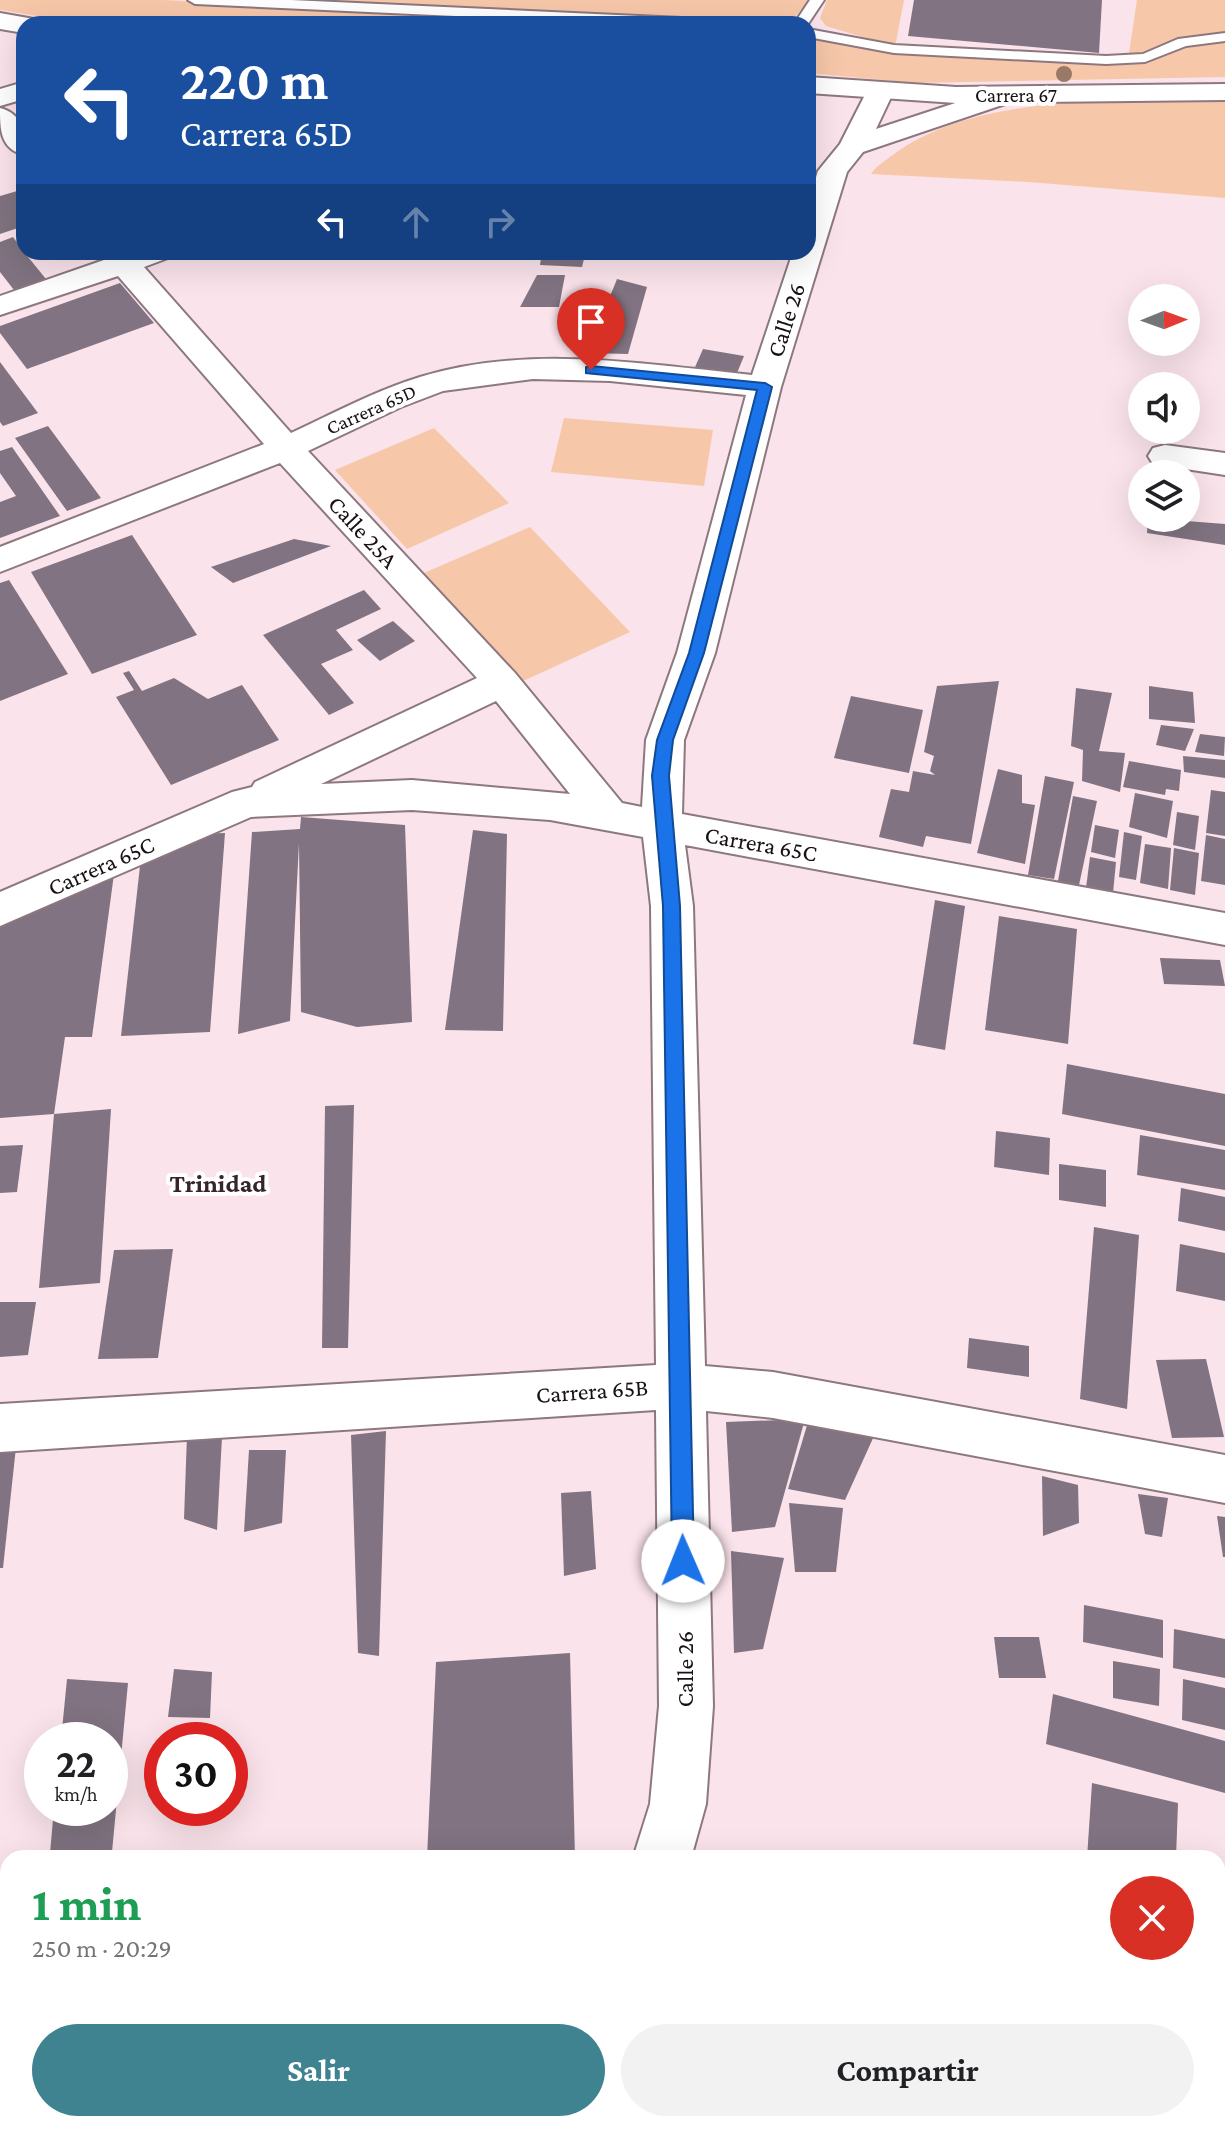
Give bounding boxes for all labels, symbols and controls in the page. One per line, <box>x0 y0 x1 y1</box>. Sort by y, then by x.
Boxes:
icon: left <box>48 48 152 152</box>
text: 220 m <box>180 49 329 111</box>
street label: Carrera 67 <box>975 84 1057 106</box>
text: Carrera 65D <box>180 114 353 154</box>
icon: left <box>310 200 354 244</box>
icon: ahead <box>394 200 438 244</box>
icon: right <box>478 200 522 244</box>
street label: Calle 26 <box>761 279 810 360</box>
north arrow <box>1128 284 1200 356</box>
map controls <box>1128 284 1200 532</box>
pin <box>557 288 625 370</box>
icon: arrive <box>569 300 613 344</box>
button: sound <box>1128 372 1200 444</box>
street label: Carrera 65D <box>323 379 419 439</box>
button: layers <box>1128 460 1200 532</box>
street label: Calle 25A <box>323 490 404 574</box>
street label: Carrera 65C <box>703 820 819 867</box>
street label: Carrera 65C <box>44 830 158 901</box>
district label: Trinidad <box>169 1169 267 1198</box>
street label: Carrera 65B <box>535 1373 649 1408</box>
position arrow <box>641 1519 725 1603</box>
street label: Calle 26 <box>671 1631 698 1707</box>
speed limit sign: 30 <box>144 1722 248 1826</box>
text: 22 <box>56 1741 96 1786</box>
text: km/h <box>54 1783 98 1805</box>
button: close <box>1110 1876 1194 1960</box>
text: 1 min <box>32 1877 141 1930</box>
text: 250 m · 20:29 <box>32 1934 172 1963</box>
button: Salir <box>32 2024 605 2116</box>
button: Compartir <box>621 2024 1194 2116</box>

